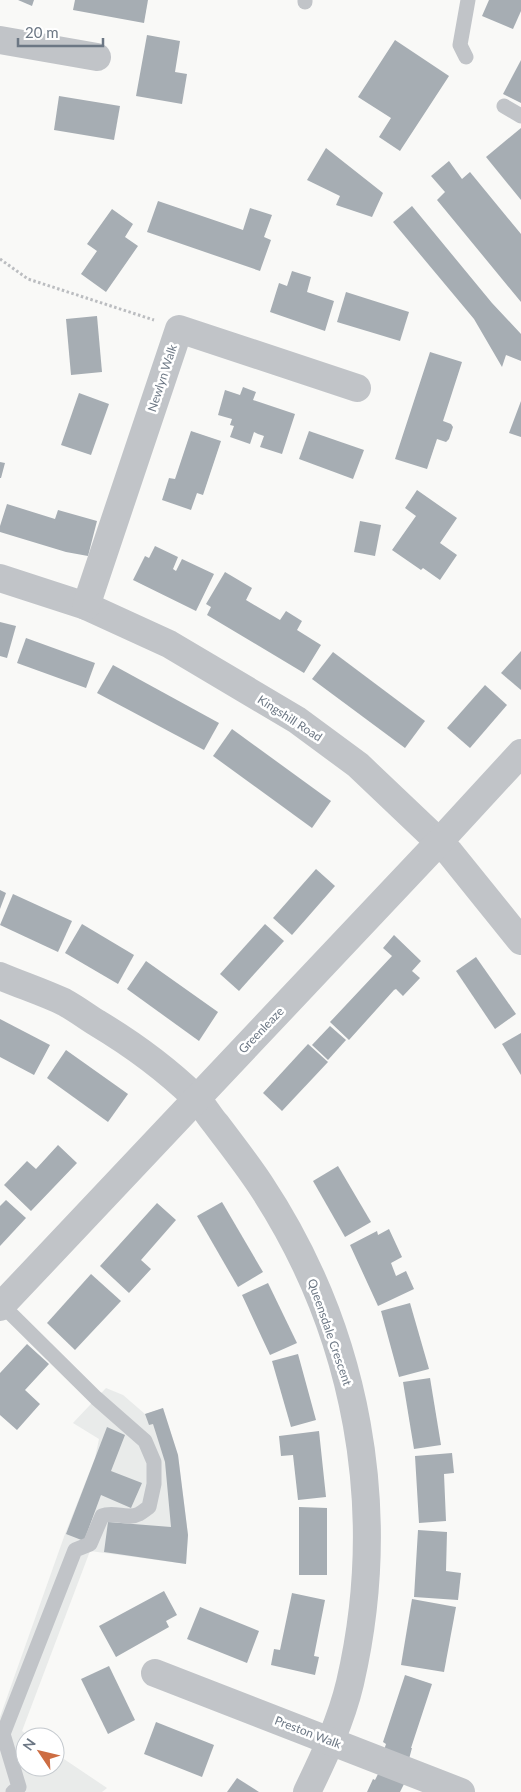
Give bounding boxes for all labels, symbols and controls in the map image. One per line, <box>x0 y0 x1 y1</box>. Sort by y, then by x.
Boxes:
scale bar <box>18 15 102 47</box>
text: 20 m <box>25 23 59 41</box>
street label: Newlyn Walk <box>144 342 180 414</box>
street label: Kingshill Road <box>255 692 325 744</box>
street label: Greenleaze <box>235 1004 287 1056</box>
street label: Queensdale Crescent <box>305 1277 356 1388</box>
street label: Preston Walk <box>273 1712 344 1752</box>
north arrow <box>15 1727 65 1777</box>
text: N <box>19 1735 39 1754</box>

